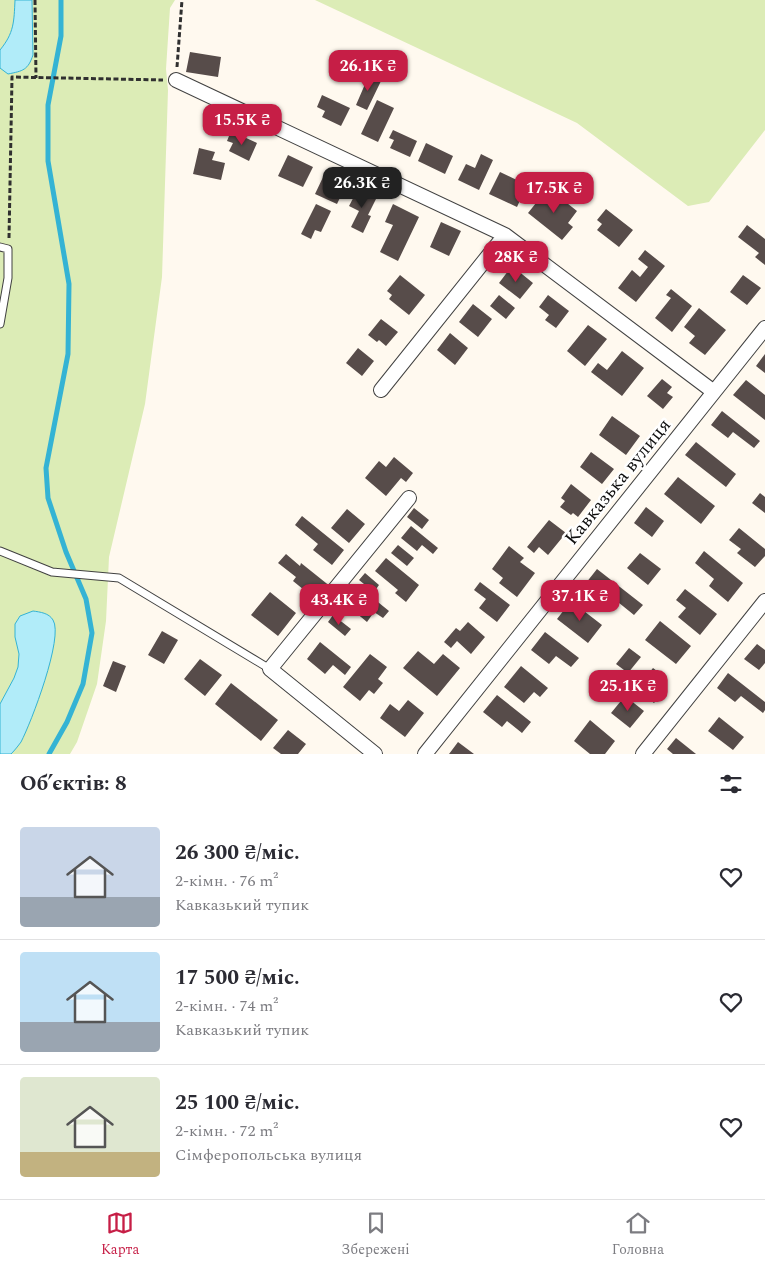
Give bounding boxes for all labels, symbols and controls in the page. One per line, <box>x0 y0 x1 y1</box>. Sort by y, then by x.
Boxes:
pin: 26.1K ₴ <box>322 49 414 92</box>
text: 26.1K ₴ <box>340 54 396 78</box>
pin: 15.5K ₴ <box>196 104 288 146</box>
text: 15.5K ₴ <box>214 108 270 132</box>
pin: 26.3K ₴ <box>316 166 408 209</box>
text: 26.3K ₴ <box>334 171 390 195</box>
pin: 17.5K ₴ <box>508 172 600 214</box>
text: 17.5K ₴ <box>526 176 582 200</box>
pin: 28K ₴ <box>481 240 551 283</box>
text: 28K ₴ <box>494 245 538 269</box>
street label: Кавказька вулиця <box>558 412 678 552</box>
pin: 37.1K ₴ <box>534 580 626 622</box>
pin: 43.4K ₴ <box>293 584 385 626</box>
text: 37.1K ₴ <box>552 584 608 608</box>
text: 43.4K ₴ <box>311 588 367 612</box>
pin: 25.1K ₴ <box>582 670 674 712</box>
text: 25.1K ₴ <box>600 674 656 698</box>
text: Об’єктів: 8 <box>20 768 127 800</box>
icon: filters <box>717 770 745 798</box>
text: 26 300 ₴/міс. <box>175 837 300 869</box>
icon: home <box>60 847 120 907</box>
icon: heart <box>717 863 745 891</box>
text: 2-кімн. · 76 m² <box>175 869 278 893</box>
text: Кавказький тупик <box>175 893 309 917</box>
text: 17 500 ₴/міс. <box>175 962 300 994</box>
icon: home <box>60 972 120 1032</box>
icon: heart <box>717 988 745 1016</box>
text: 2-кімн. · 74 m² <box>175 994 278 1018</box>
text: Кавказький тупик <box>175 1018 309 1042</box>
text: 25 100 ₴/міс. <box>175 1087 300 1119</box>
icon: home <box>60 1097 120 1157</box>
icon: heart <box>717 1113 745 1141</box>
text: 2-кімн. · 72 m² <box>175 1119 278 1143</box>
text: Сімферопольська вулиця <box>175 1143 362 1167</box>
tab: Карта <box>101 1209 139 1260</box>
tab: Збережені <box>341 1209 410 1260</box>
tab: Головна <box>612 1209 664 1260</box>

